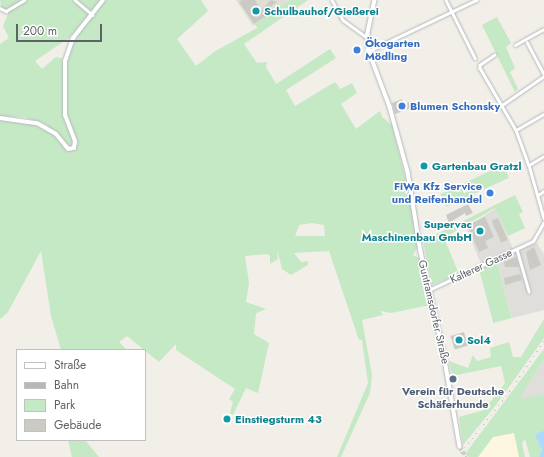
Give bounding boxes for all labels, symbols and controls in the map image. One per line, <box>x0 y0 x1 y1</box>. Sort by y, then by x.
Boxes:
place label: Schulbauhof/Gießerei <box>264 4 379 18</box>
marker: Schulbauhof/Gießerei <box>251 6 261 16</box>
scale bar <box>18 16 104 42</box>
text: 200 m <box>23 22 57 40</box>
place label: Ökogarten Mödling <box>365 37 420 63</box>
marker: Ökogarten Mödling <box>352 45 362 55</box>
place label: Blumen Schonsky <box>410 99 500 113</box>
marker: Blumen Schonsky <box>397 101 407 111</box>
place label: Gartenbau Gratzl <box>432 159 521 173</box>
marker: Gartenbau Gratzl <box>419 161 429 171</box>
place label: FiWa Kfz Service und Reifenhandel <box>392 180 482 206</box>
marker: FiWa Kfz Service und Reifenhandel <box>485 188 495 198</box>
place label: Supervac Maschinenbau GmbH <box>362 218 472 244</box>
marker: Supervac Maschinenbau GmbH <box>475 226 485 236</box>
street label: Kalterer Gasse <box>448 246 514 286</box>
street label: Guntramsdorfer Straße <box>416 259 452 365</box>
place label: Sol4 <box>467 333 491 347</box>
marker: Sol4 <box>454 335 464 345</box>
legend <box>16 349 146 441</box>
text: Straße <box>54 356 86 374</box>
marker: Verein für Deutsche Schäferhunde <box>448 374 458 384</box>
text: Bahn <box>54 376 79 394</box>
place label: Verein für Deutsche Schäferhunde <box>402 385 504 411</box>
text: Park <box>54 396 75 414</box>
place label: Einstiegsturm 43 <box>235 412 322 426</box>
marker: Einstiegsturm 43 <box>222 414 232 424</box>
text: Gebäude <box>54 416 101 434</box>

